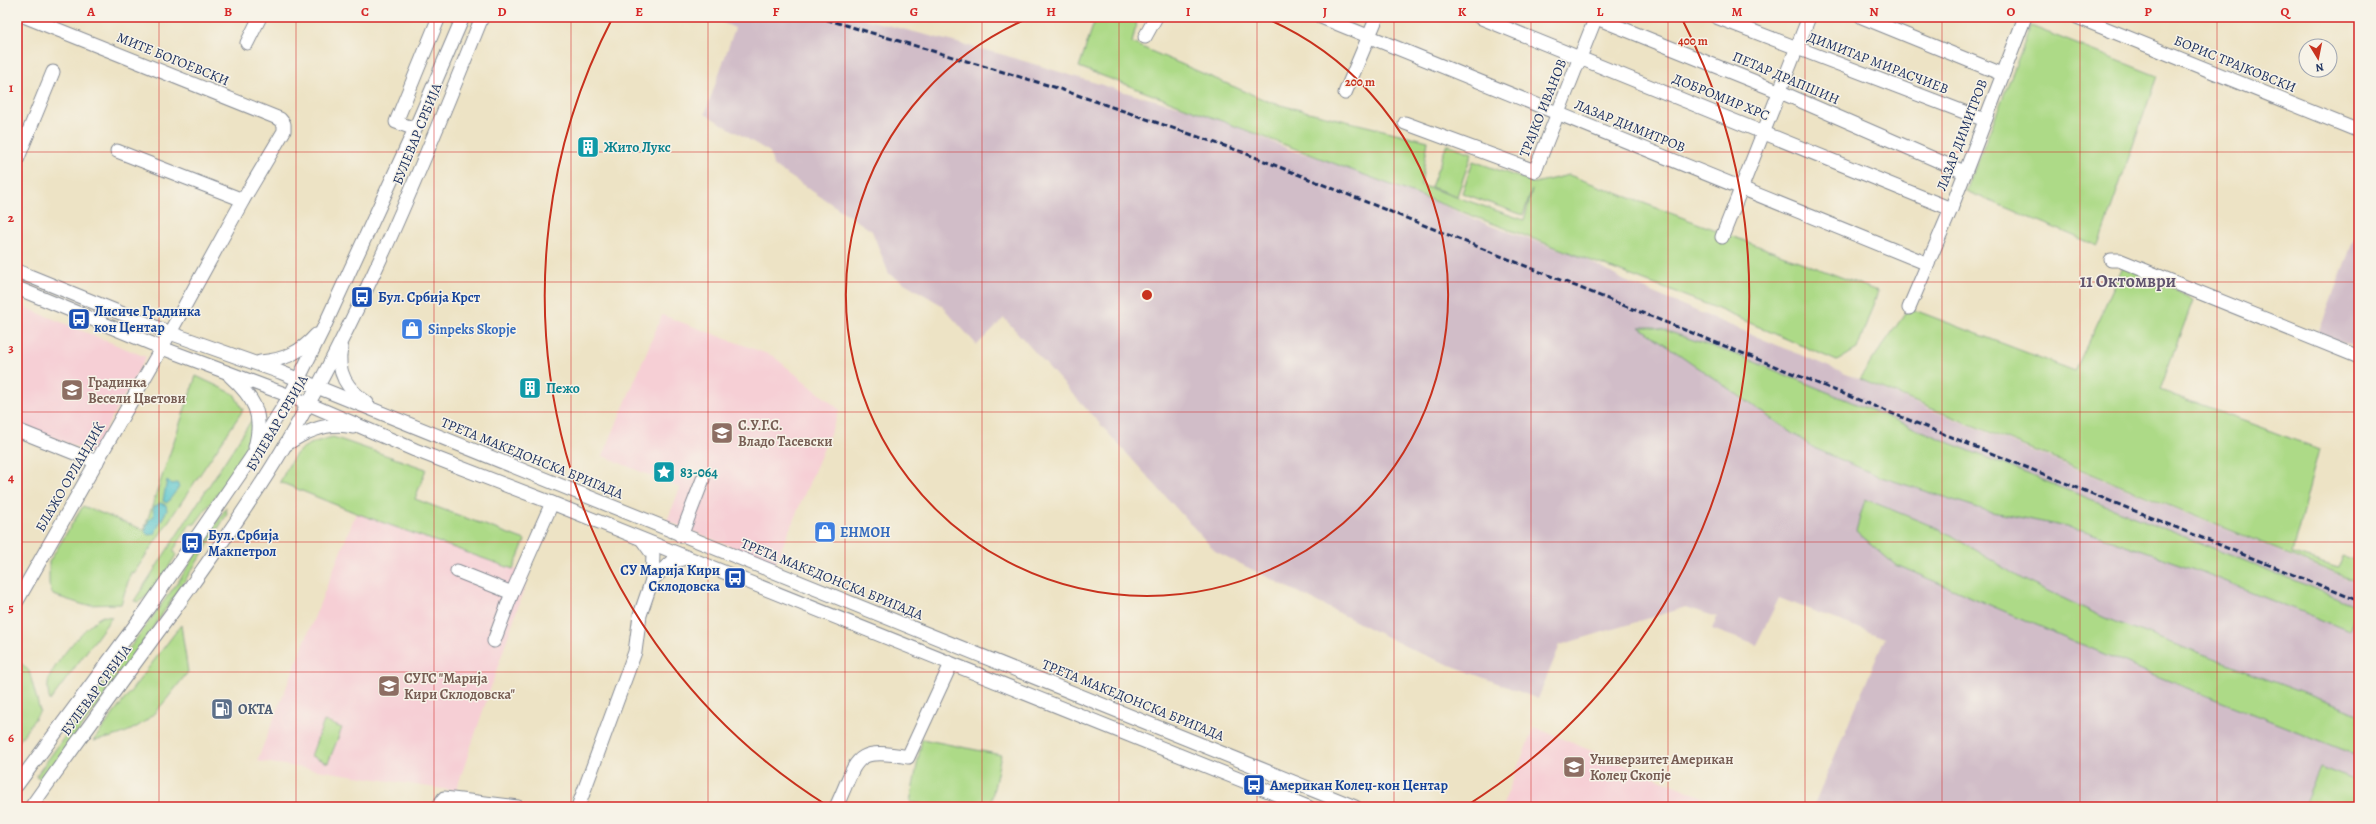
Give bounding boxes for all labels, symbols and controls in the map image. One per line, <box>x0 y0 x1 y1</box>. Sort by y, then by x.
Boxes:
text: A <box>86 3 96 20</box>
text: B <box>224 3 232 20</box>
text: C <box>361 3 369 20</box>
text: D <box>497 3 507 20</box>
text: E <box>635 3 643 20</box>
text: F <box>773 3 780 20</box>
text: G <box>910 3 918 20</box>
text: H <box>1046 3 1056 20</box>
text: I <box>1186 3 1191 20</box>
text: J <box>1323 3 1327 20</box>
text: K <box>1458 3 1467 20</box>
text: L <box>1597 3 1604 20</box>
text: M <box>1732 3 1743 20</box>
text: N <box>1869 3 1879 20</box>
text: O <box>2007 3 2016 20</box>
text: P <box>2144 3 2152 20</box>
text: Q <box>2281 3 2292 20</box>
street label: ДИМИТАР МИРАСЧИЕВ <box>1805 27 1951 99</box>
street label: МИТЕ БОГОЕВСКИ <box>114 28 232 90</box>
street label: БОРИС ТРАЈКОВСКИ <box>2171 31 2299 97</box>
text: 400 m <box>1678 33 1708 49</box>
north arrow <box>2298 38 2338 78</box>
street label: ПЕТАР ДРАПШИН <box>1730 47 1842 109</box>
street label: ТРАЈКО ИВАНОВ <box>1515 56 1571 160</box>
text: N <box>2314 59 2325 75</box>
street label: ДОБРОМИР ХРС <box>1670 69 1772 125</box>
text: 200 m <box>1345 74 1375 90</box>
street label: ЛАЗАР ДИМИТРОВ <box>1932 76 1992 194</box>
text: 1 <box>9 79 14 96</box>
street label: БУЛЕВАР СРБИЈА <box>388 79 446 188</box>
street label: ЛАЗАР ДИМИТРОВ <box>1572 95 1688 157</box>
building icon: Жито Лукс <box>575 134 601 160</box>
place label: Жито Лукс <box>604 138 671 157</box>
text: 2 <box>8 209 15 226</box>
district label: 11 Октомври <box>2080 269 2177 293</box>
bus stop icon: Бул. Србија Крст <box>349 284 375 310</box>
place label: Бул. Србија Крст <box>378 288 481 307</box>
centre of rings <box>1140 288 1154 302</box>
place label: Лисиче Градинка кон Центар <box>94 302 201 337</box>
bus stop icon: Лисиче Градинка кон Центар <box>66 306 92 332</box>
shop icon: Sinpeks Skopje <box>399 316 425 342</box>
place label: Sinpeks Skopje <box>428 320 517 339</box>
text: 3 <box>8 339 14 356</box>
street label: БУЛЕВАР СРБИЈА <box>242 371 313 475</box>
place label: Градинка Весели Цветови <box>88 373 186 408</box>
building icon: Пежо <box>517 375 543 401</box>
school or university icon: Градинка Весели Цветови <box>59 377 85 403</box>
place label: Пежо <box>546 379 580 398</box>
street label: ТРЕТА МАКЕДОНСКА БРИГАДА <box>438 413 627 504</box>
place label: С.У.Г.С. Владо Тасевски <box>738 416 833 451</box>
street label: БЛАЖО ОРЛАНДИЌ <box>31 419 109 535</box>
school or university icon: С.У.Г.С. Владо Тасевски <box>709 420 735 446</box>
place icon: 83-064 <box>651 459 677 485</box>
place label: 83-064 <box>680 463 718 482</box>
text: 4 <box>8 469 14 486</box>
shop icon: ЕНМОН <box>812 519 838 545</box>
place label: ЕНМОН <box>840 523 890 542</box>
place label: Бул. Србија Макпетрол <box>208 526 279 561</box>
bus stop icon: Бул. Србија Макпетрол <box>179 530 205 556</box>
street label: ТРЕТА МАКЕДОНСКА БРИГАДА <box>738 534 927 625</box>
place label: СУ Марија Кири Склодовска <box>620 561 720 596</box>
bus stop icon: СУ Марија Кири Склодовска <box>722 565 748 591</box>
text: 5 <box>8 599 14 616</box>
street label: БУЛЕВАР СРБИЈА <box>56 640 136 739</box>
street label: ТРЕТА МАКЕДОНСКА БРИГАДА <box>1039 655 1228 746</box>
place label: СУГС "Марија Кири Склодовска" <box>404 669 515 704</box>
school or university icon: СУГС "Марија Кири Склодовска" <box>376 673 402 699</box>
fuel station icon: ОКТА <box>209 696 235 722</box>
place label: ОКТА <box>238 700 273 719</box>
text: 6 <box>8 729 14 746</box>
place label: Универзитет Американ Колеџ Скопје <box>1590 750 1734 785</box>
school or university icon: Универзитет Американ Колеџ Скопје <box>1561 754 1587 780</box>
bus stop icon: Американ Колеџ-кон Центар <box>1241 772 1267 798</box>
place label: Американ Колеџ-кон Центар <box>1269 776 1448 795</box>

